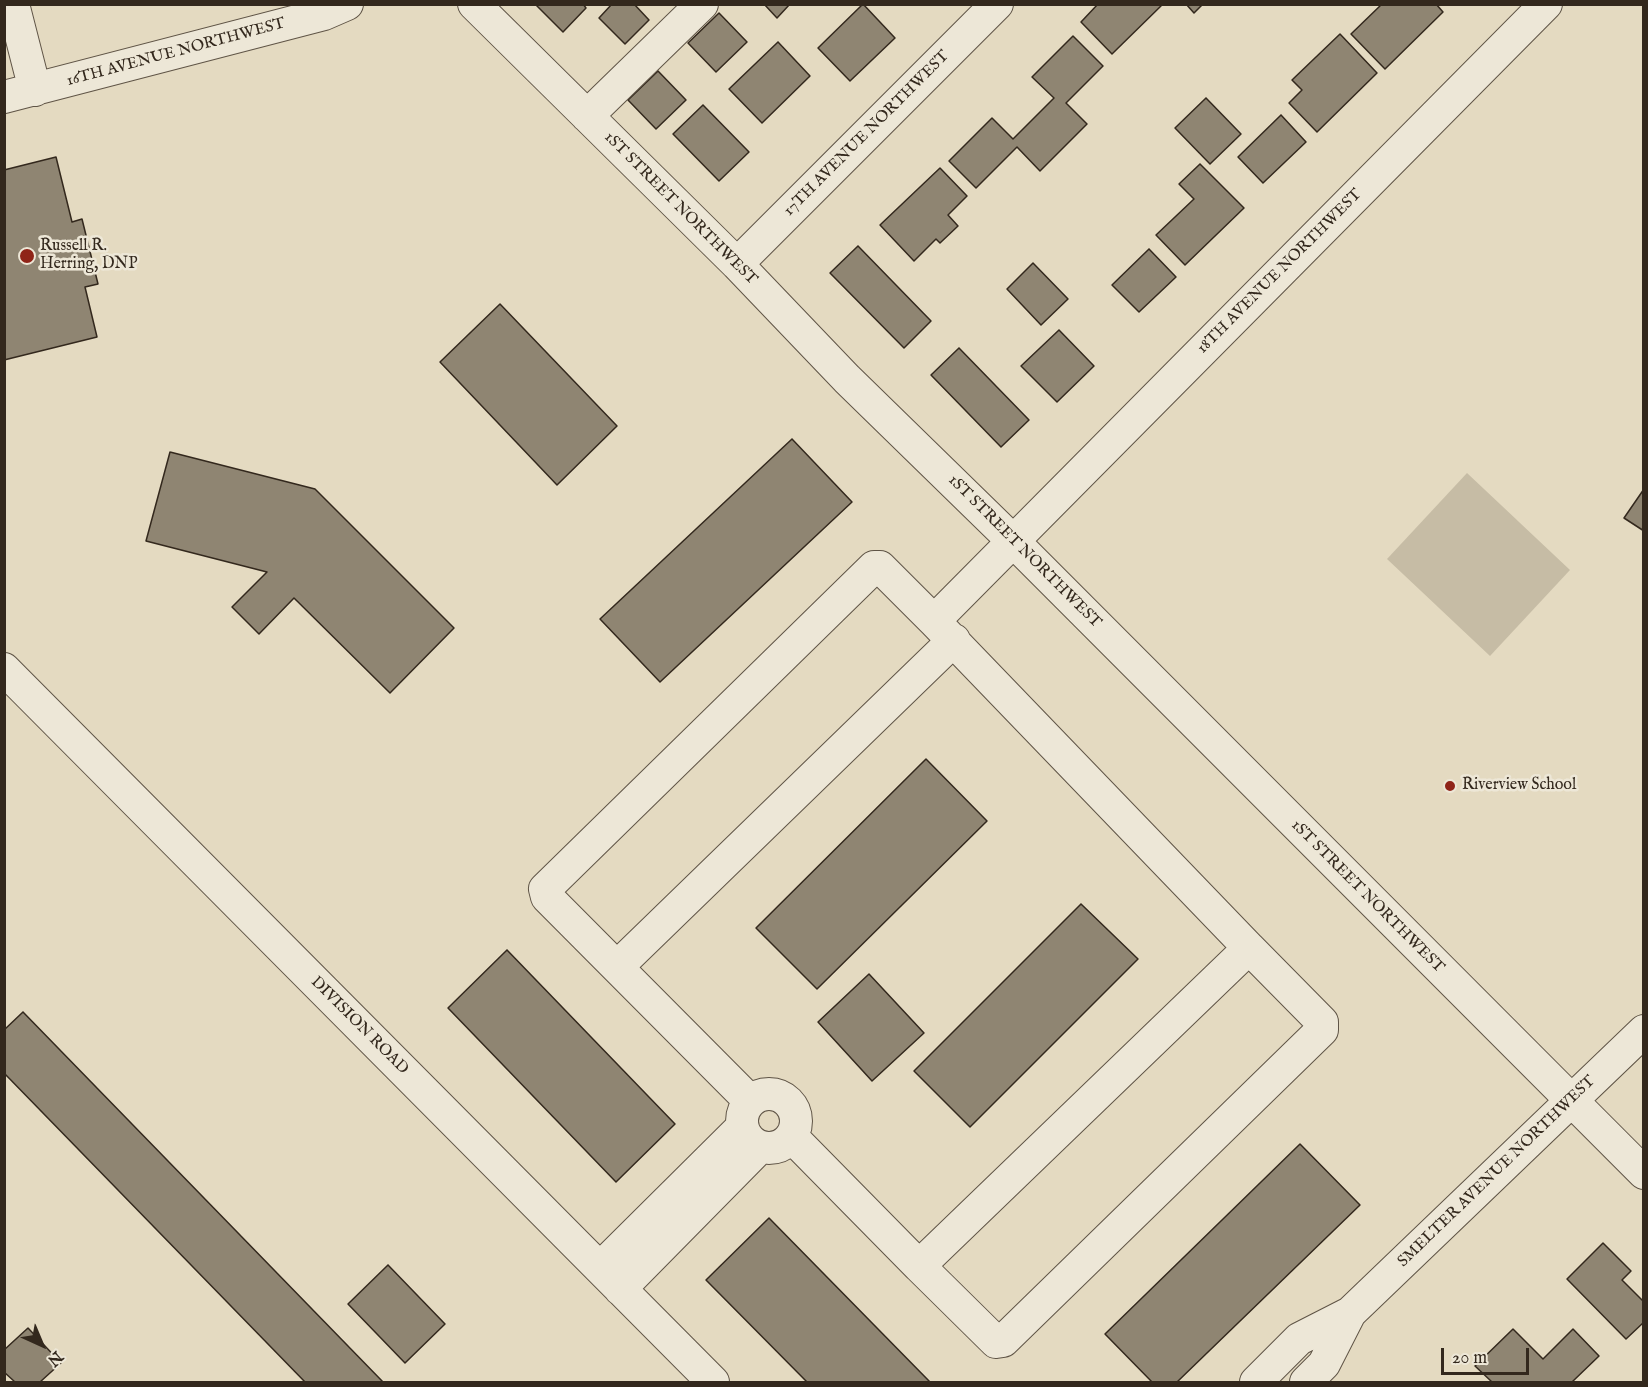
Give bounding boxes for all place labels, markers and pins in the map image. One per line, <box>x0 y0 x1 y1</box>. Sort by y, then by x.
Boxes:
place label: Russell R. Herring, DNP <box>40 237 137 275</box>
marker: Russell R. Herring, DNP <box>18 247 36 265</box>
place label: Riverview School <box>1462 776 1576 796</box>
marker: Riverview School <box>1443 779 1457 793</box>

